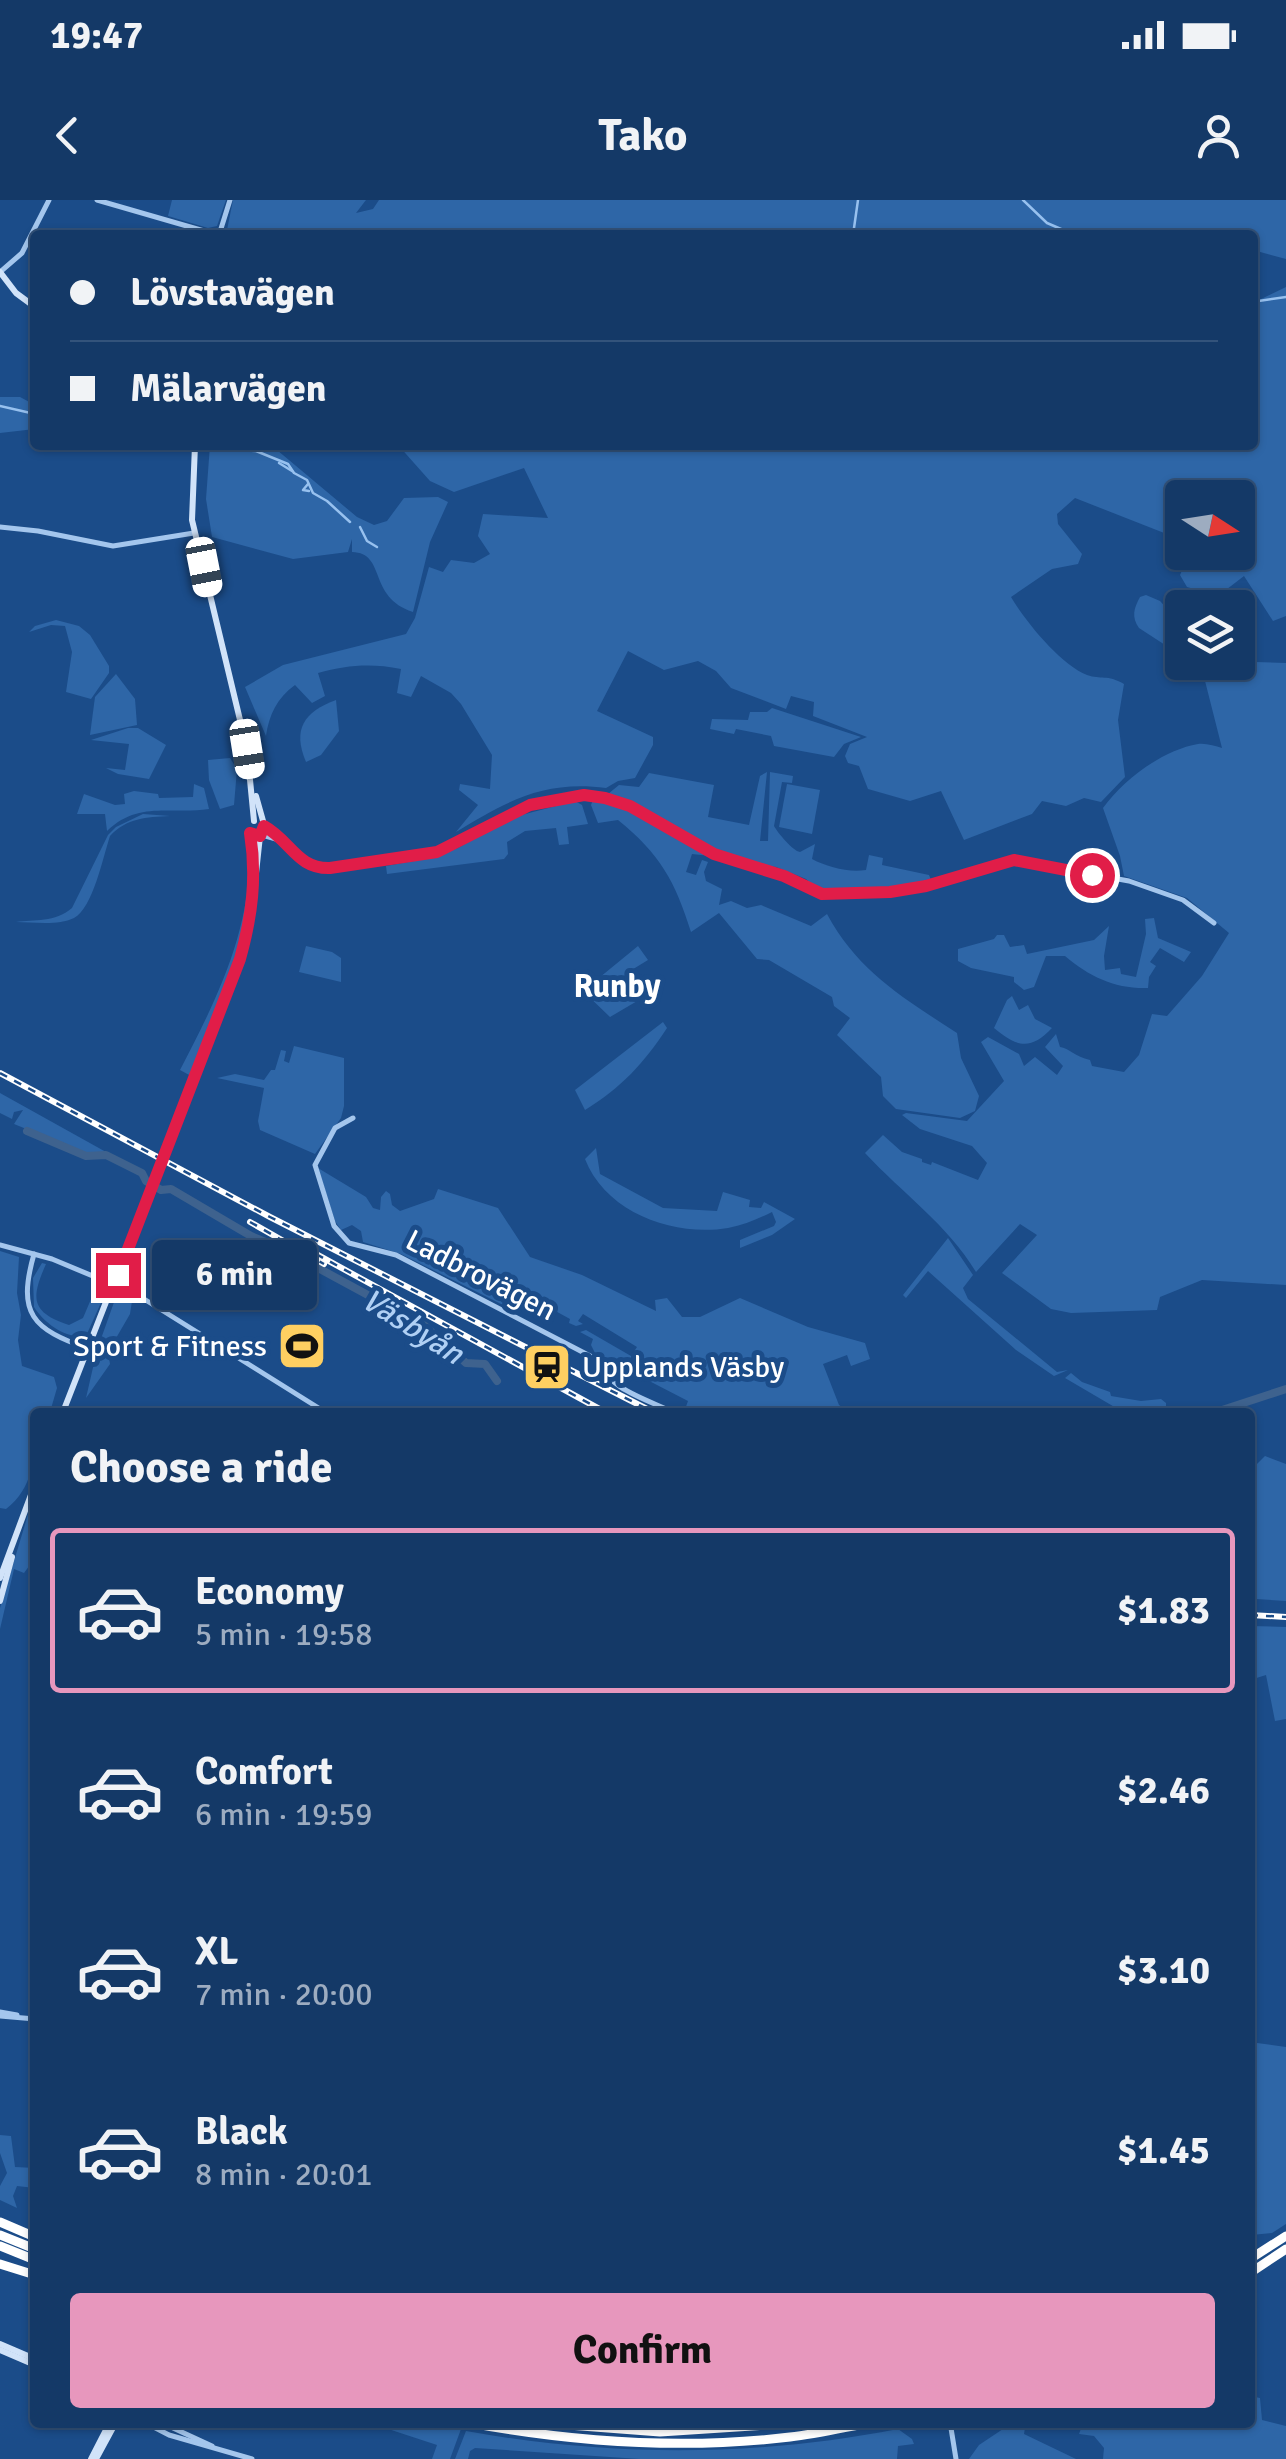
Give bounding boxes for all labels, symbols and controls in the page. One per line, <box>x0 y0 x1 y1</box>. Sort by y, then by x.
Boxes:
text: 19:47 <box>50 12 143 59</box>
icon: back <box>40 108 95 163</box>
text: Tako <box>598 108 688 163</box>
icon: person <box>1191 108 1246 163</box>
text: Lövstavägen <box>130 269 335 316</box>
text: Mälarvägen <box>130 365 327 412</box>
north arrow <box>1165 480 1255 570</box>
map controls <box>1165 480 1255 680</box>
car <box>184 535 224 599</box>
button: layers <box>1165 590 1255 680</box>
car <box>227 717 267 781</box>
route start <box>1070 853 1115 898</box>
district label: Runby <box>573 967 661 1006</box>
street label: Ladbrovägen <box>399 1222 562 1329</box>
callout: 6 min <box>153 1240 318 1310</box>
route end <box>96 1253 141 1298</box>
text: 6 min <box>196 1255 273 1294</box>
water label: Väsbyån <box>355 1280 472 1374</box>
sports icon: Sport & Fitness <box>276 1320 328 1372</box>
place label: Sport & Fitness <box>73 1328 267 1365</box>
station icon: Upplands Väsby <box>521 1341 573 1393</box>
place label: Upplands Väsby <box>582 1349 784 1386</box>
text: Choose a ride <box>70 1440 333 1495</box>
icon: car <box>75 1566 165 1656</box>
text: Economy <box>195 1568 344 1615</box>
text: $1.83 <box>1117 1587 1210 1634</box>
text: 5 min · 19:58 <box>195 1615 373 1654</box>
icon: car <box>75 1746 165 1836</box>
text: Comfort <box>195 1748 333 1795</box>
text: $2.46 <box>1117 1767 1210 1814</box>
text: 6 min · 19:59 <box>195 1795 373 1834</box>
icon: car <box>75 1926 165 2016</box>
text: XL <box>195 1928 238 1975</box>
text: $3.10 <box>1117 1947 1210 1994</box>
text: 7 min · 20:00 <box>195 1975 373 2014</box>
icon: car <box>75 2106 165 2196</box>
text: Black <box>195 2108 288 2155</box>
text: $1.45 <box>1117 2127 1210 2174</box>
text: 8 min · 20:01 <box>195 2155 373 2194</box>
button: Confirm <box>70 2293 1215 2408</box>

